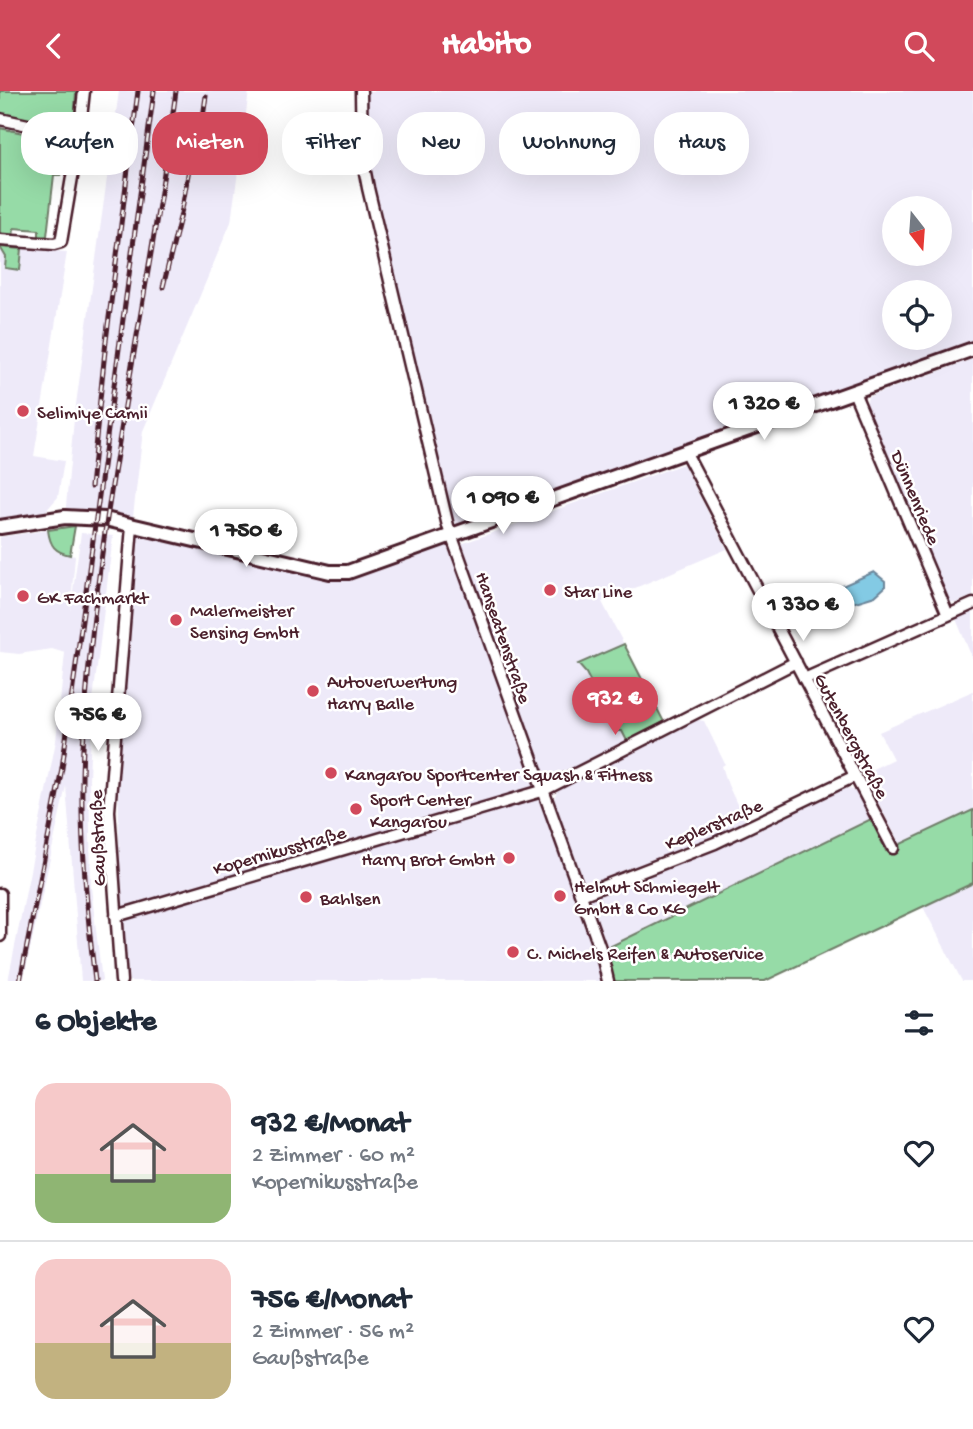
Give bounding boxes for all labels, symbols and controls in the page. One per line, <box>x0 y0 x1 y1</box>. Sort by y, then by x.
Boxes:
icon: back <box>35 27 73 65</box>
text: Habito <box>442 27 531 65</box>
icon: search <box>900 27 938 65</box>
chip: Kaufen <box>21 112 138 175</box>
chip: Mieten <box>152 112 268 175</box>
chip: Filter <box>282 112 383 175</box>
chip: Neu <box>397 112 485 175</box>
chip: Wohnung <box>499 112 640 175</box>
chip: Haus <box>654 112 749 175</box>
north arrow <box>882 196 952 266</box>
map controls <box>882 196 952 350</box>
button: locate <box>882 280 952 350</box>
pin: 1 320 € <box>699 383 829 442</box>
text: 1 320 € <box>729 391 799 418</box>
marker: Selimiye Camii <box>15 403 31 419</box>
place label: Selimiye Camii <box>37 403 148 426</box>
street label: Dünnenriede <box>883 446 944 549</box>
pin: 1 090 € <box>438 477 568 536</box>
text: 1 090 € <box>467 485 539 512</box>
pin: 1 750 € <box>181 510 311 569</box>
text: 1 750 € <box>211 518 282 545</box>
street label: Hanseatenstraße <box>468 569 535 707</box>
marker: Star Line <box>542 582 558 598</box>
place label: Star Line <box>564 582 632 605</box>
pin: 1 330 € <box>738 583 868 643</box>
marker: GK Fachmarkt <box>15 588 31 604</box>
place label: GK Fachmarkt <box>37 588 150 611</box>
text: 1 330 € <box>768 592 838 619</box>
place label: Malermeister Sensing GmbH <box>190 601 300 646</box>
marker: Malermeister Sensing GmbH <box>168 612 184 628</box>
street label: Gutenbergstraße <box>807 670 893 803</box>
place label: Autoverwertung Harry Balle <box>327 672 458 717</box>
pin: 932 € <box>566 677 664 737</box>
marker: Autoverwertung Harry Balle <box>305 683 321 699</box>
text: 932 € <box>588 686 642 713</box>
pin: 756 € <box>49 693 147 753</box>
text: 756 € <box>71 702 125 729</box>
marker: Kangarou Sportcenter Squash & Fitness <box>323 765 339 781</box>
place label: Kangarou Sportcenter Squash & Fitness <box>345 765 653 788</box>
street label: Gaußstraße <box>86 789 113 886</box>
place label: Sport Center Kangarou <box>370 790 473 835</box>
street label: Keplerstraße <box>662 795 767 857</box>
marker: Sport Center Kangarou <box>348 801 364 817</box>
street label: Kopernikusstraße <box>211 822 349 882</box>
place label: Harry Brot GmbH <box>361 850 495 873</box>
marker: Harry Brot GmbH <box>501 850 517 866</box>
place label: Helmut Schmiegelt GmbH & Co KG <box>574 877 721 922</box>
marker: Helmut Schmiegelt GmbH & Co KG <box>552 888 568 904</box>
marker: Bahlsen <box>298 889 314 905</box>
place label: Bahlsen <box>319 889 380 912</box>
marker: C. Michels Reifen & Autoservice <box>505 944 521 960</box>
place label: C. Michels Reifen & Autoservice <box>527 944 764 967</box>
icon: filters <box>900 1004 938 1042</box>
text: 6 Objekte <box>35 1006 157 1041</box>
text: 932 €/Monat <box>252 1108 409 1143</box>
icon: home <box>91 1111 175 1195</box>
icon: heart <box>900 1134 938 1172</box>
text: 2 Zimmer · 60 m² <box>252 1143 415 1170</box>
text: Kopernikusstraße <box>252 1170 418 1197</box>
text: 756 €/Monat <box>252 1284 410 1319</box>
icon: home <box>91 1287 175 1371</box>
icon: heart <box>900 1310 938 1348</box>
text: 2 Zimmer · 56 m² <box>252 1319 414 1346</box>
text: Gaußstraße <box>252 1346 369 1373</box>

